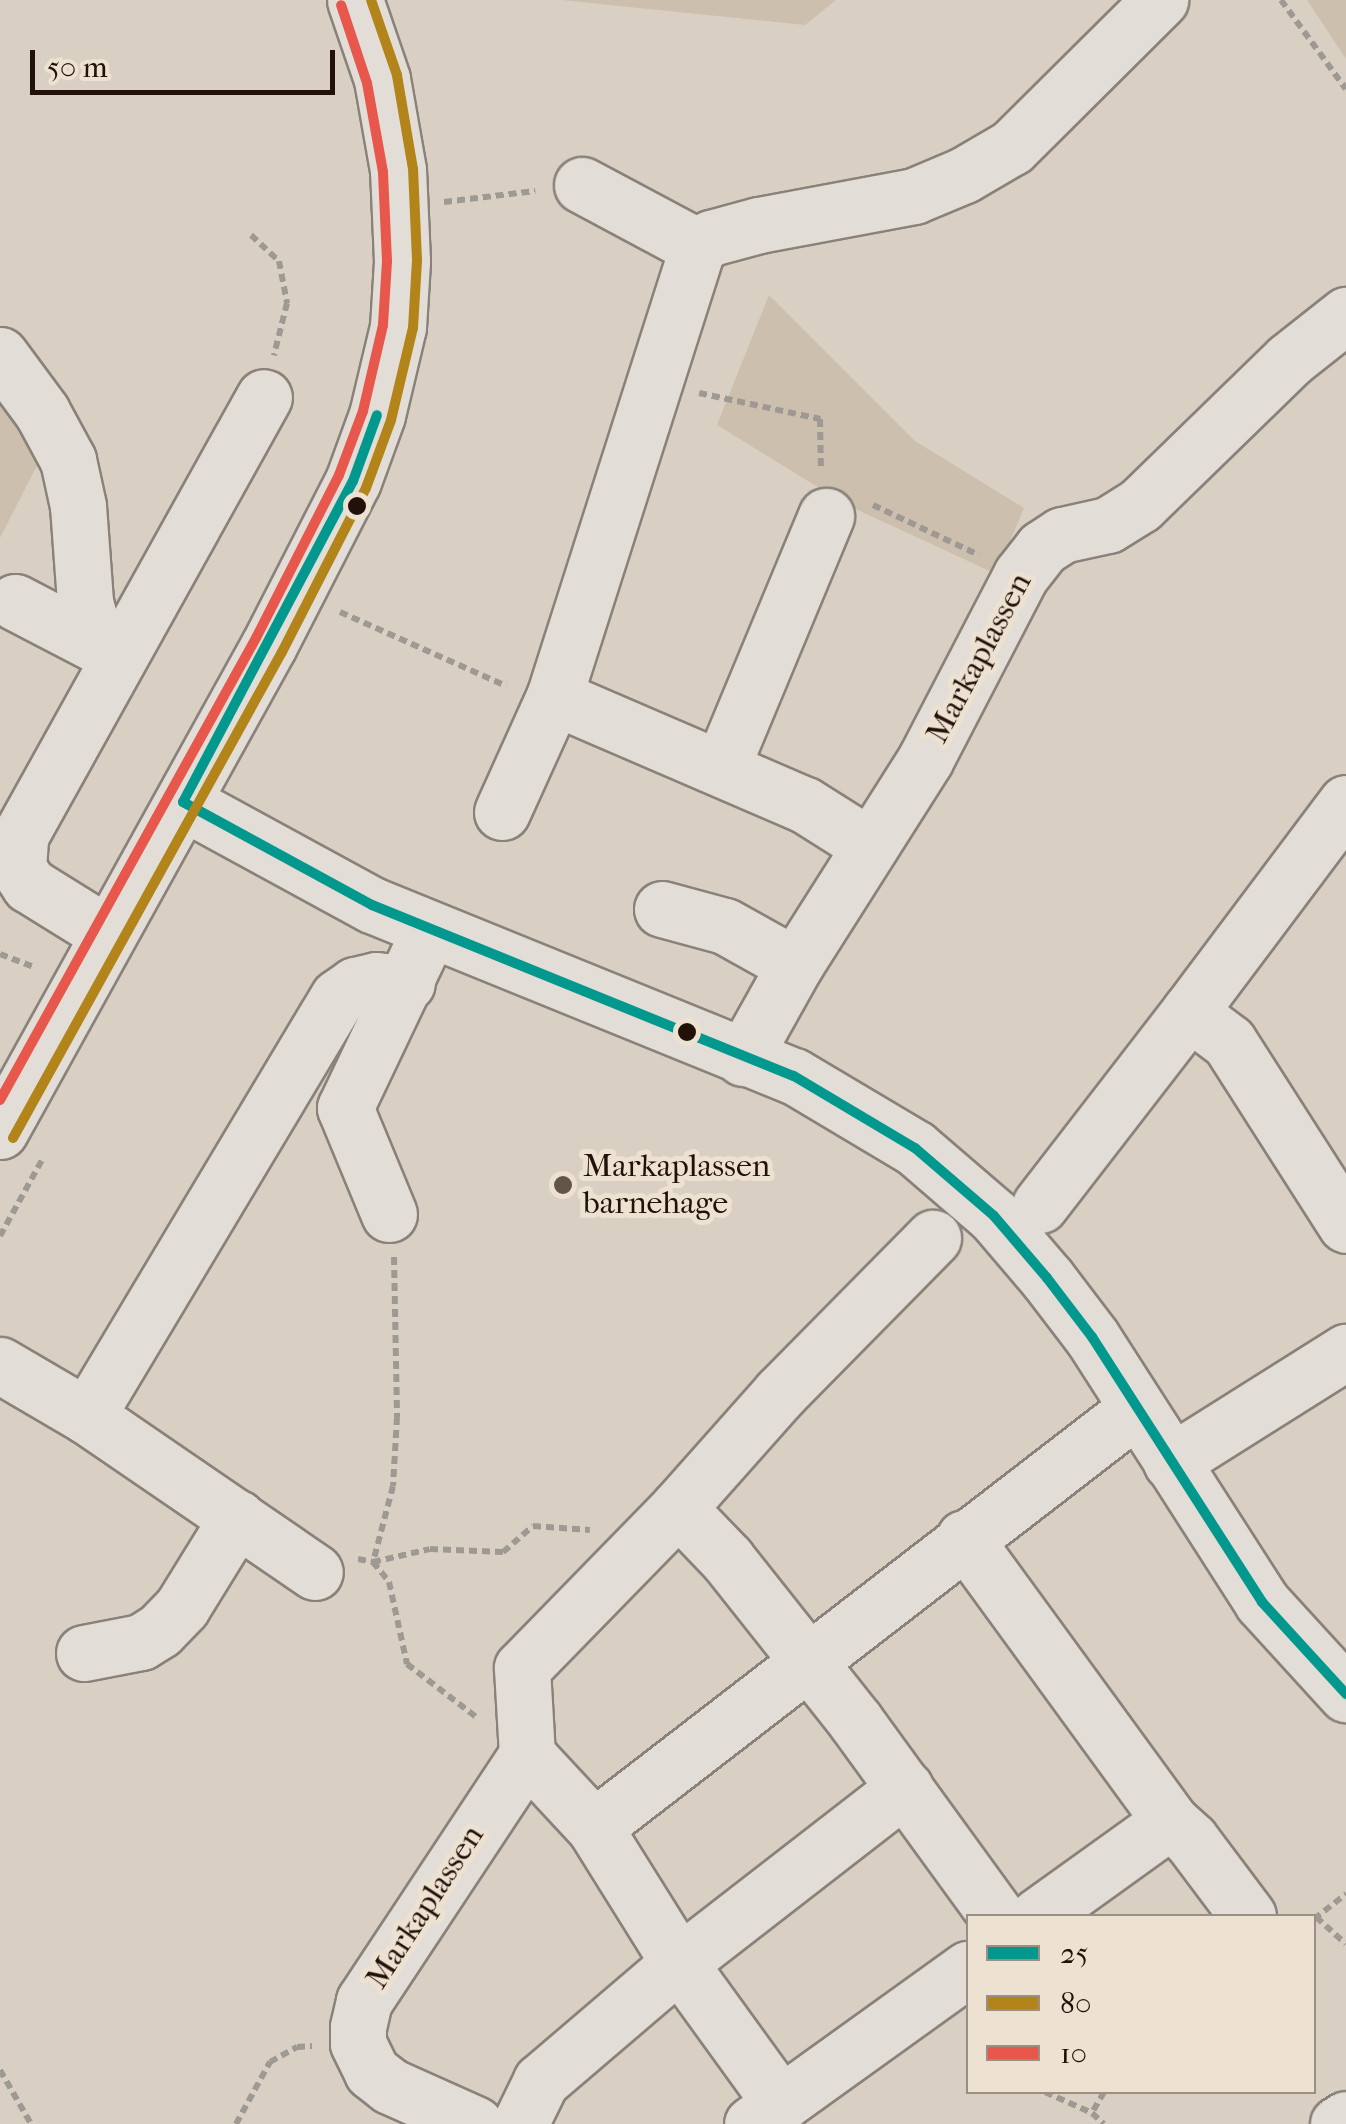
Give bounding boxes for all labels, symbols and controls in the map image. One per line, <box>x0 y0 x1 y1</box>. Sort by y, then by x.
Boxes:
scale bar <box>35 30 340 92</box>
text: 50 m <box>47 50 108 85</box>
unlabelled marker <box>347 496 367 516</box>
street label: Markaplassen <box>918 566 1040 750</box>
unlabelled marker <box>677 1022 697 1042</box>
place label: Markaplassen barnehage <box>583 1148 770 1223</box>
marker: Markaplassen barnehage <box>552 1174 574 1196</box>
street label: Markaplassen <box>358 1818 492 1996</box>
legend <box>966 1914 1316 2094</box>
text: 25 <box>1060 1936 1088 1971</box>
text: 80 <box>1060 1986 1092 2021</box>
text: 10 <box>1060 2036 1087 2071</box>

